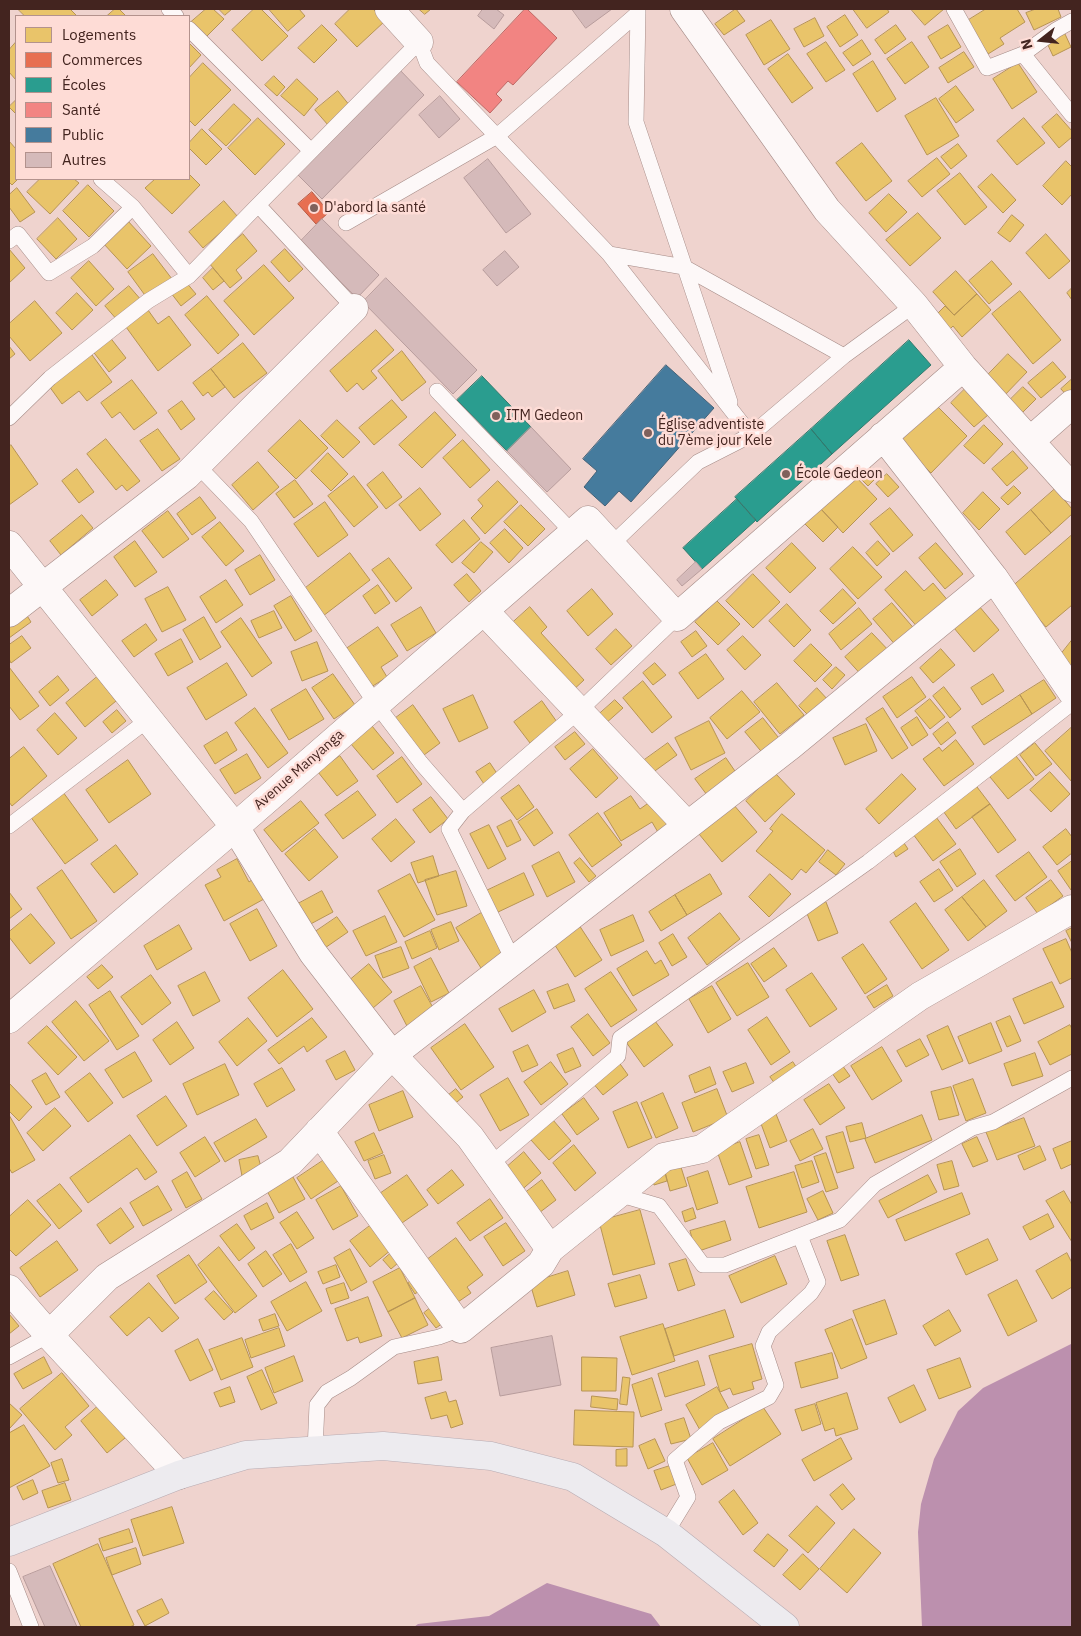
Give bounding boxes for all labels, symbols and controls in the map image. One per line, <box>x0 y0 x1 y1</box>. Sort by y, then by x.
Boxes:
legend <box>15 15 190 180</box>
north arrow <box>1016 15 1066 65</box>
text: Logements <box>62 25 136 44</box>
text: N <box>1017 37 1037 51</box>
text: Commerces <box>62 50 143 69</box>
text: Écoles <box>62 75 106 94</box>
text: Santé <box>62 100 101 119</box>
text: Public <box>62 125 104 144</box>
text: Autres <box>62 150 106 169</box>
place label: D'abord la santé <box>324 200 426 216</box>
marker: D'abord la santé <box>308 202 320 214</box>
place label: ITM Gedeon <box>506 408 583 424</box>
marker: ITM Gedeon <box>490 410 502 422</box>
place label: Église adventiste du 7ème jour Kele <box>658 417 772 450</box>
marker: Église adventiste du 7ème jour Kele <box>642 427 654 439</box>
place label: École Gedeon <box>796 466 883 482</box>
marker: École Gedeon <box>780 468 792 480</box>
street label: Avenue Manyanga <box>251 726 347 814</box>

